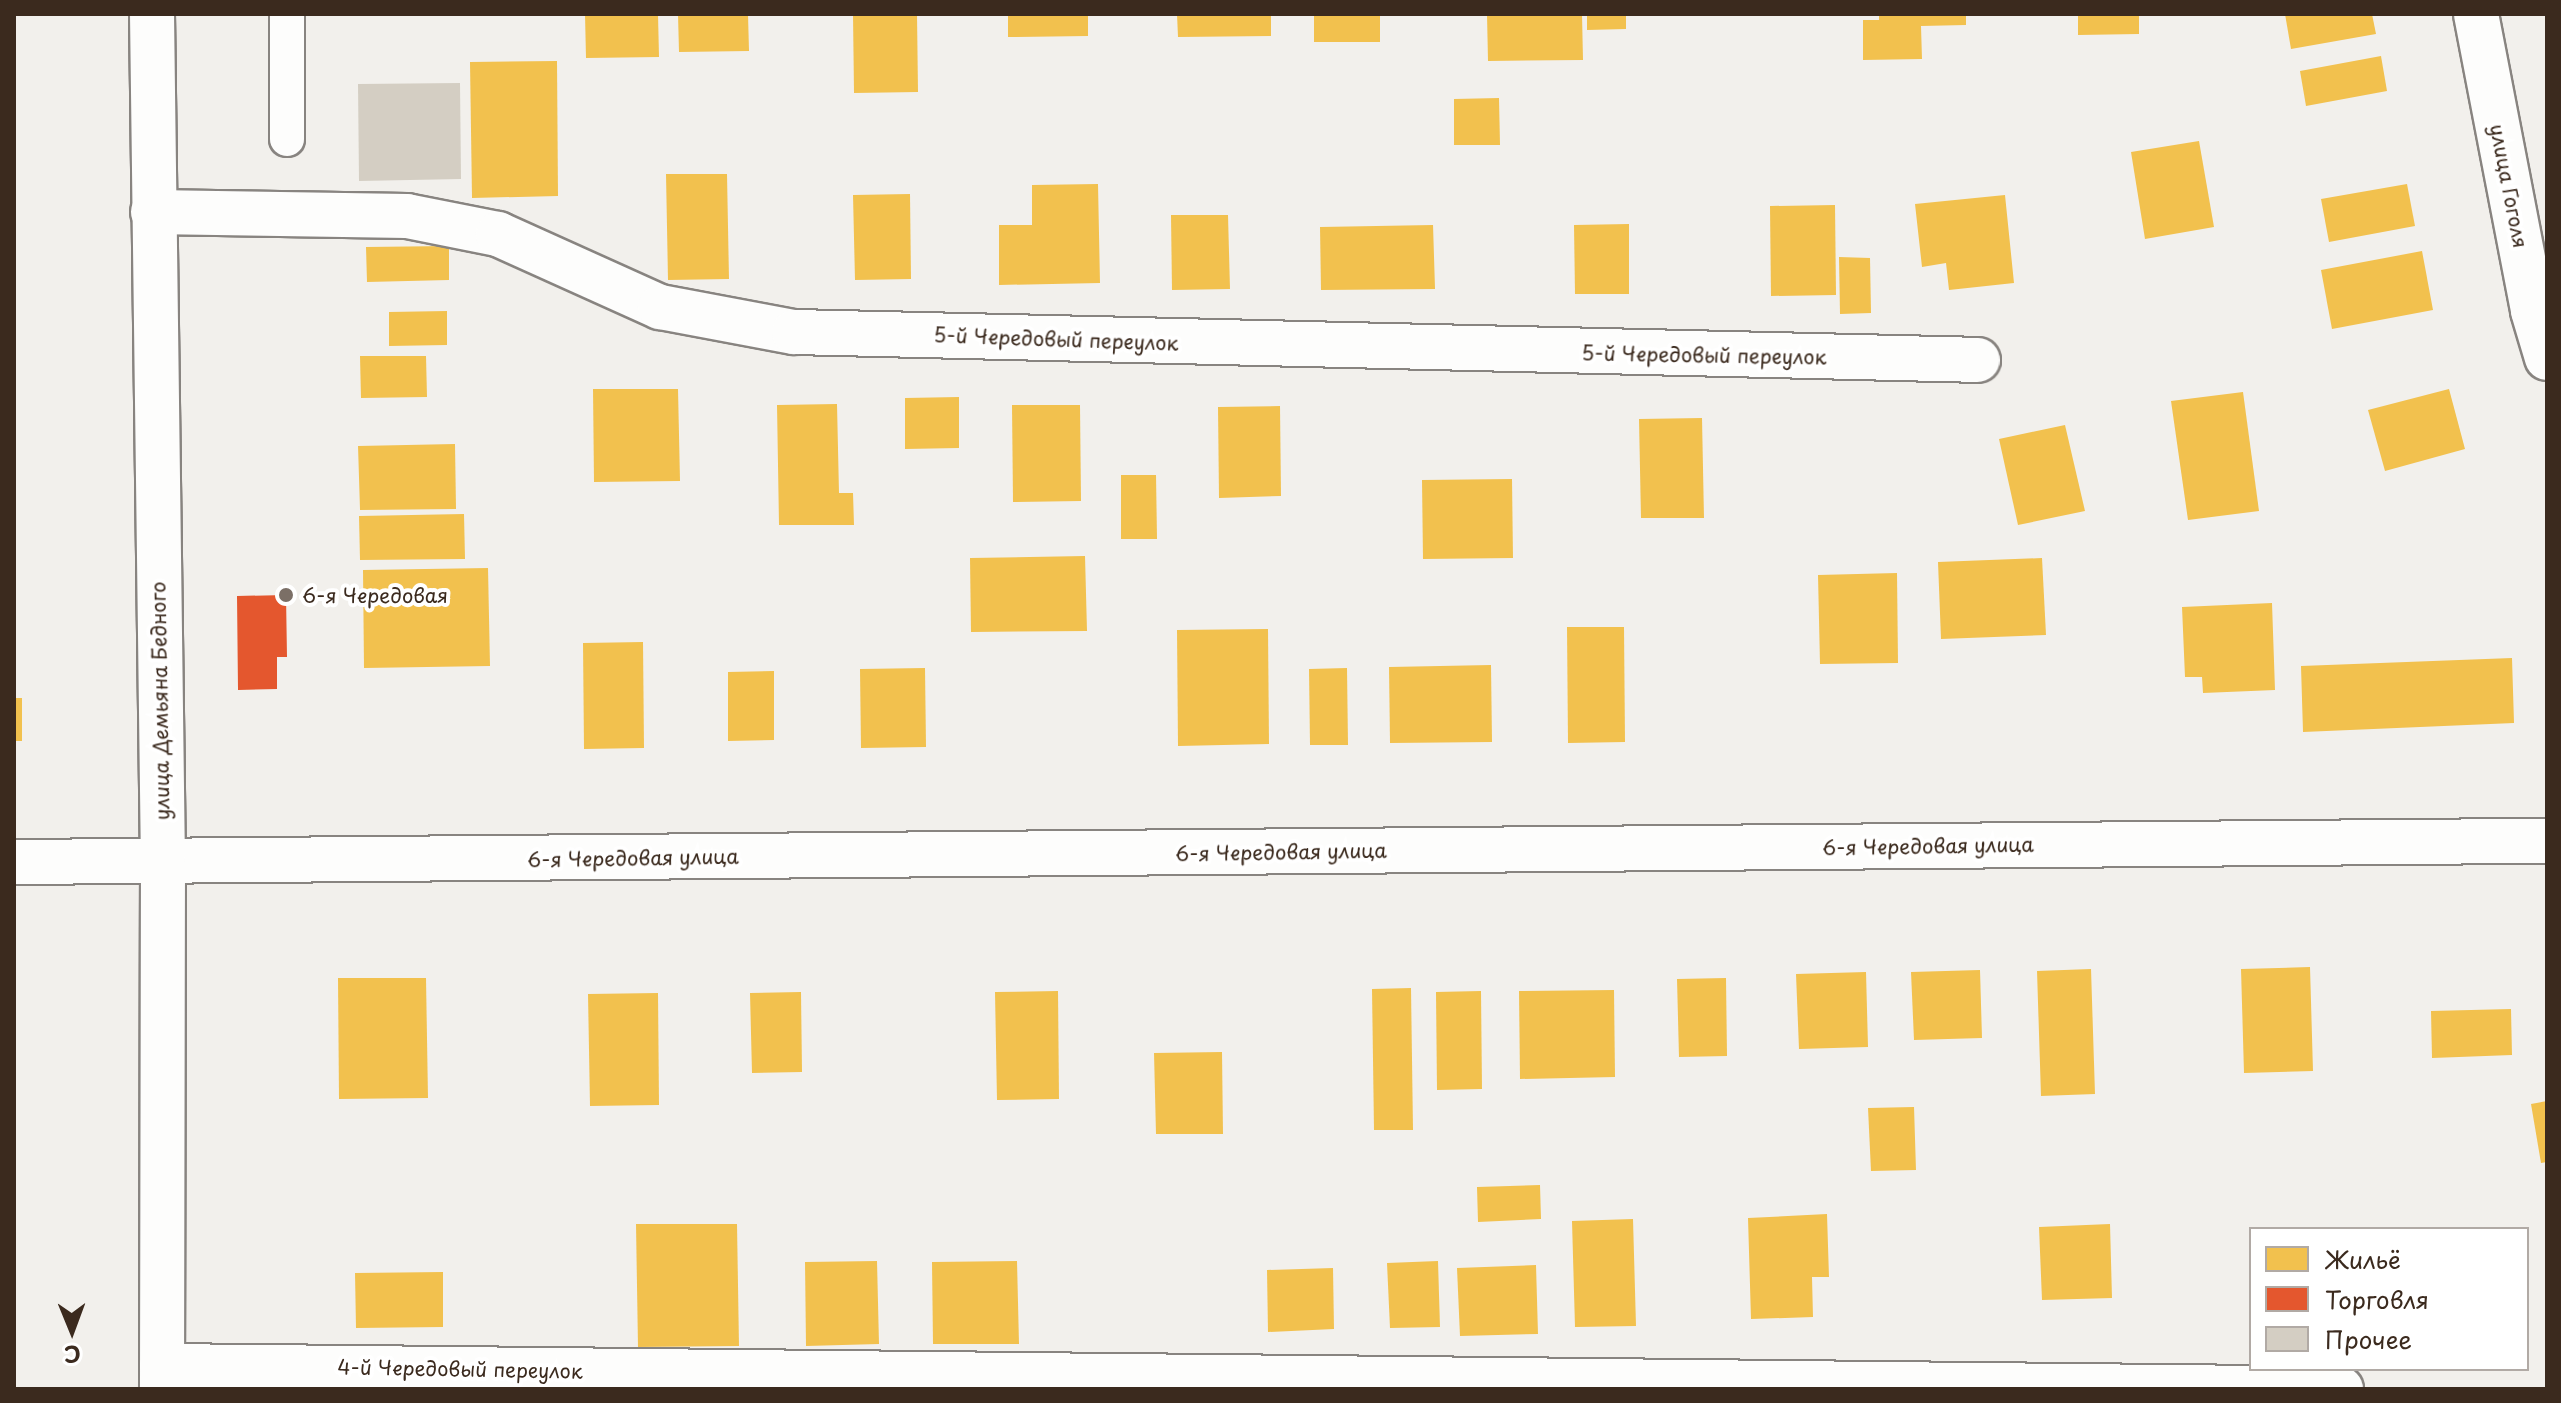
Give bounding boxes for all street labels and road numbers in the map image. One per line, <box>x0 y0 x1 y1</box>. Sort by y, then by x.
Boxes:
street label: улица Гоголя <box>2485 121 2533 251</box>
street label: 5-й Чередовый переулок <box>933 323 1179 355</box>
street label: 5-й Чередовый переулок <box>1581 341 1827 369</box>
street label: улица Демьяна Бедного <box>146 581 174 821</box>
street label: 6-я Чередовая улица <box>1821 832 2035 860</box>
street label: 6-я Чередовая улица <box>1174 838 1388 866</box>
street label: 6-я Чередовая улица <box>526 844 740 872</box>
street label: 4-й Чередовый переулок <box>337 1355 583 1383</box>

